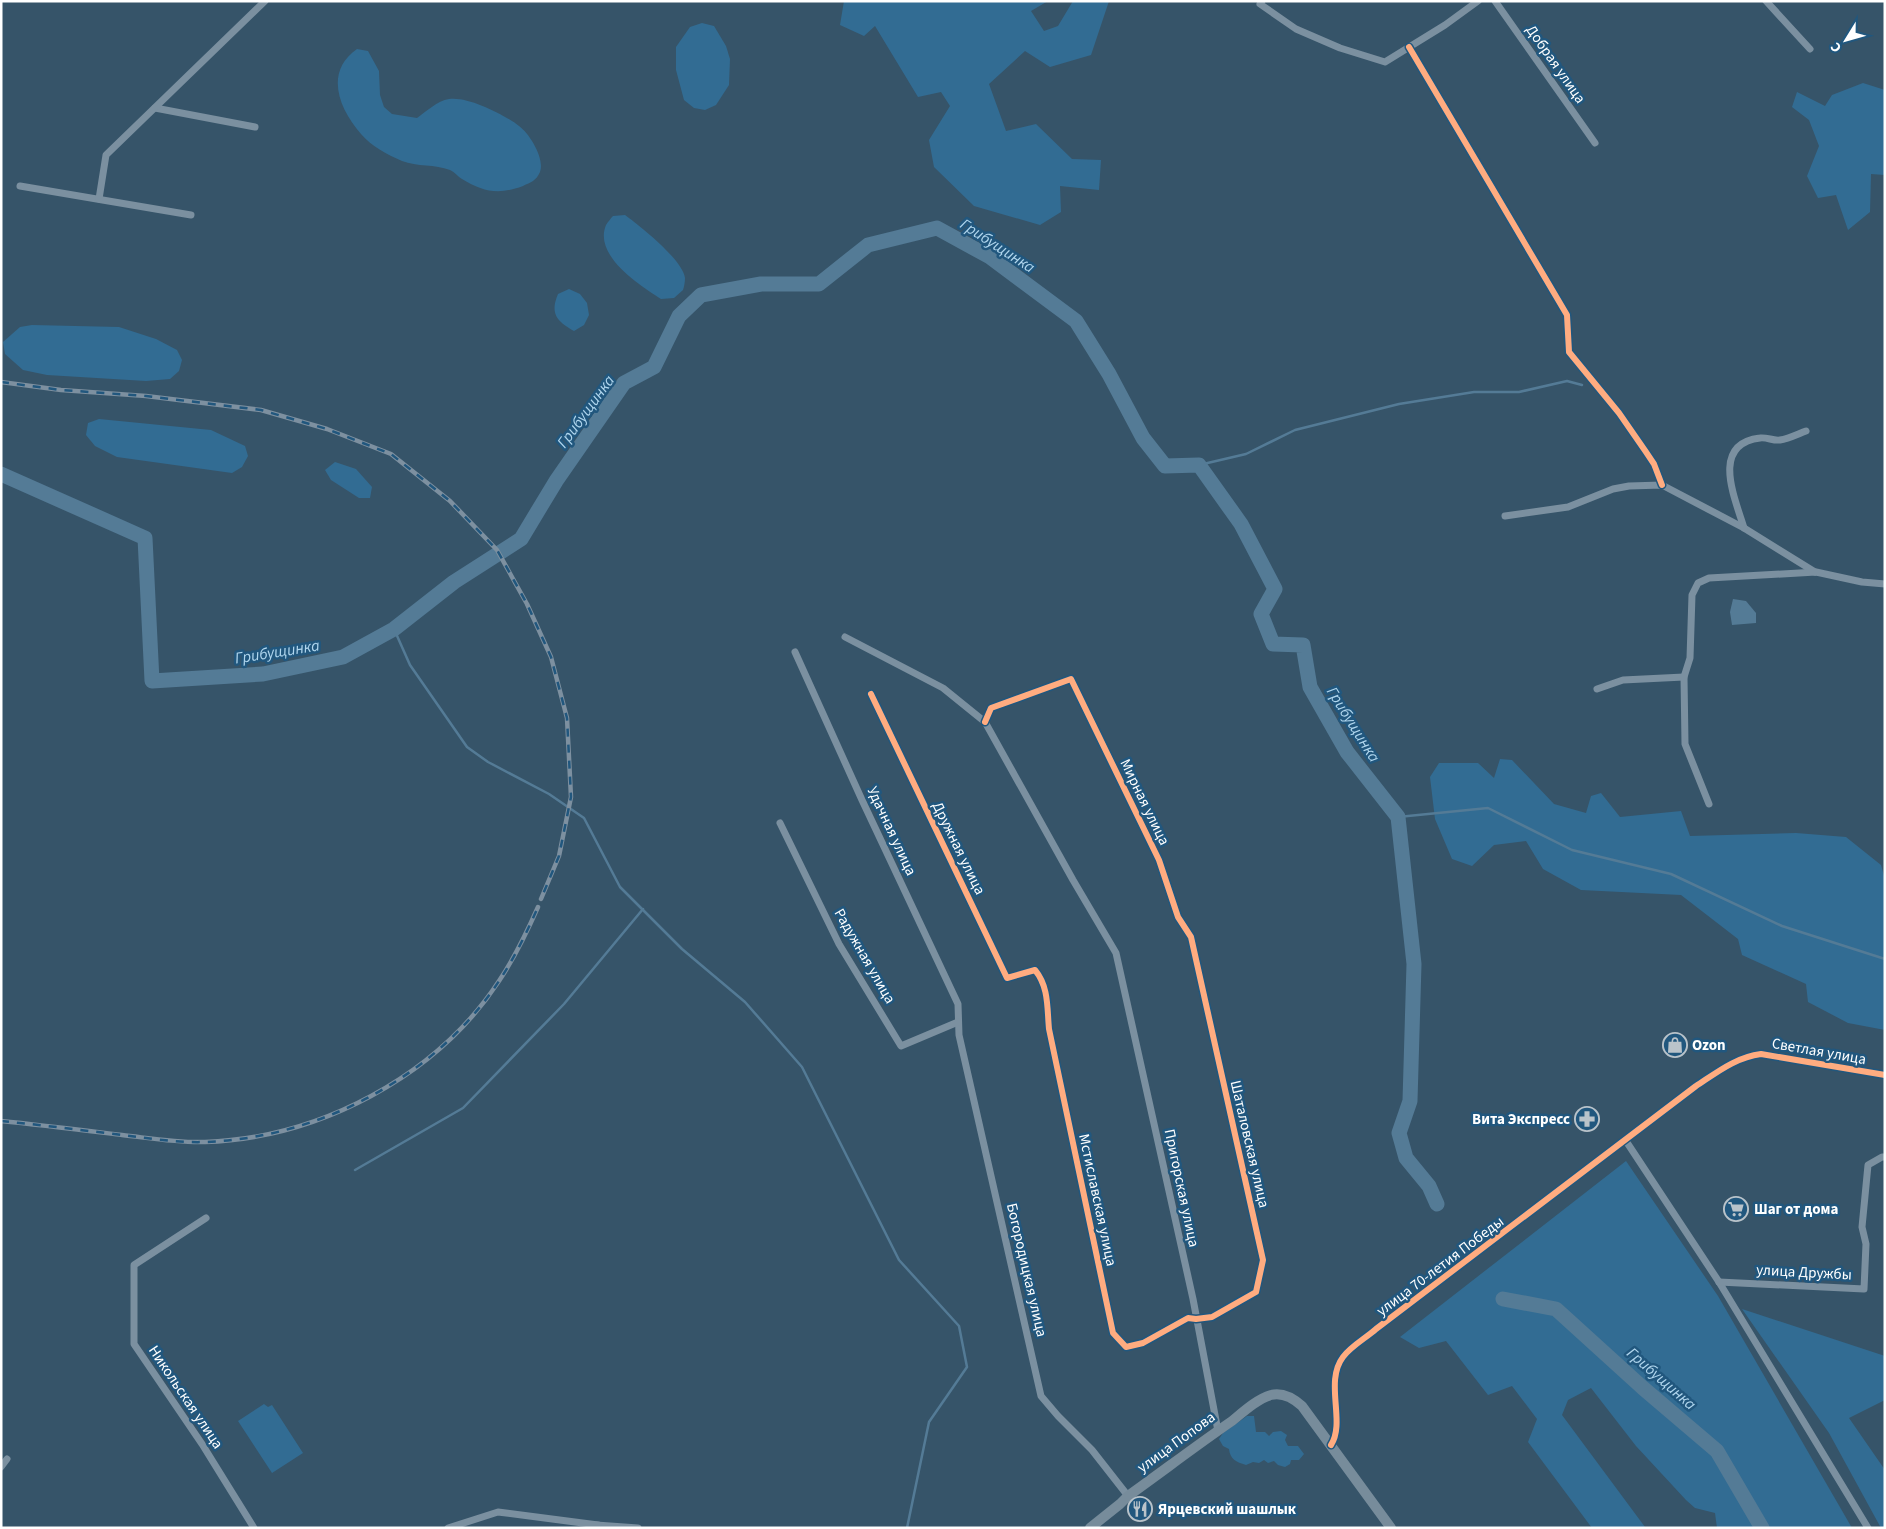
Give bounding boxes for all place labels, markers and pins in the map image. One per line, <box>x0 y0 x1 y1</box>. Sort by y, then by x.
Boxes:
shop icon: Ozon <box>1662 1032 1688 1058</box>
place label: Ozon <box>1692 1035 1726 1056</box>
pharmacy icon: Вита Экспресс <box>1574 1106 1600 1132</box>
place label: Вита Экспресс <box>1472 1109 1570 1130</box>
supermarket icon: Шаг от дома <box>1723 1196 1749 1222</box>
place label: Шаг от дома <box>1754 1199 1838 1220</box>
restaurant icon: Ярцевский шашлык <box>1127 1496 1153 1522</box>
place label: Ярцевский шашлык <box>1158 1499 1297 1520</box>

